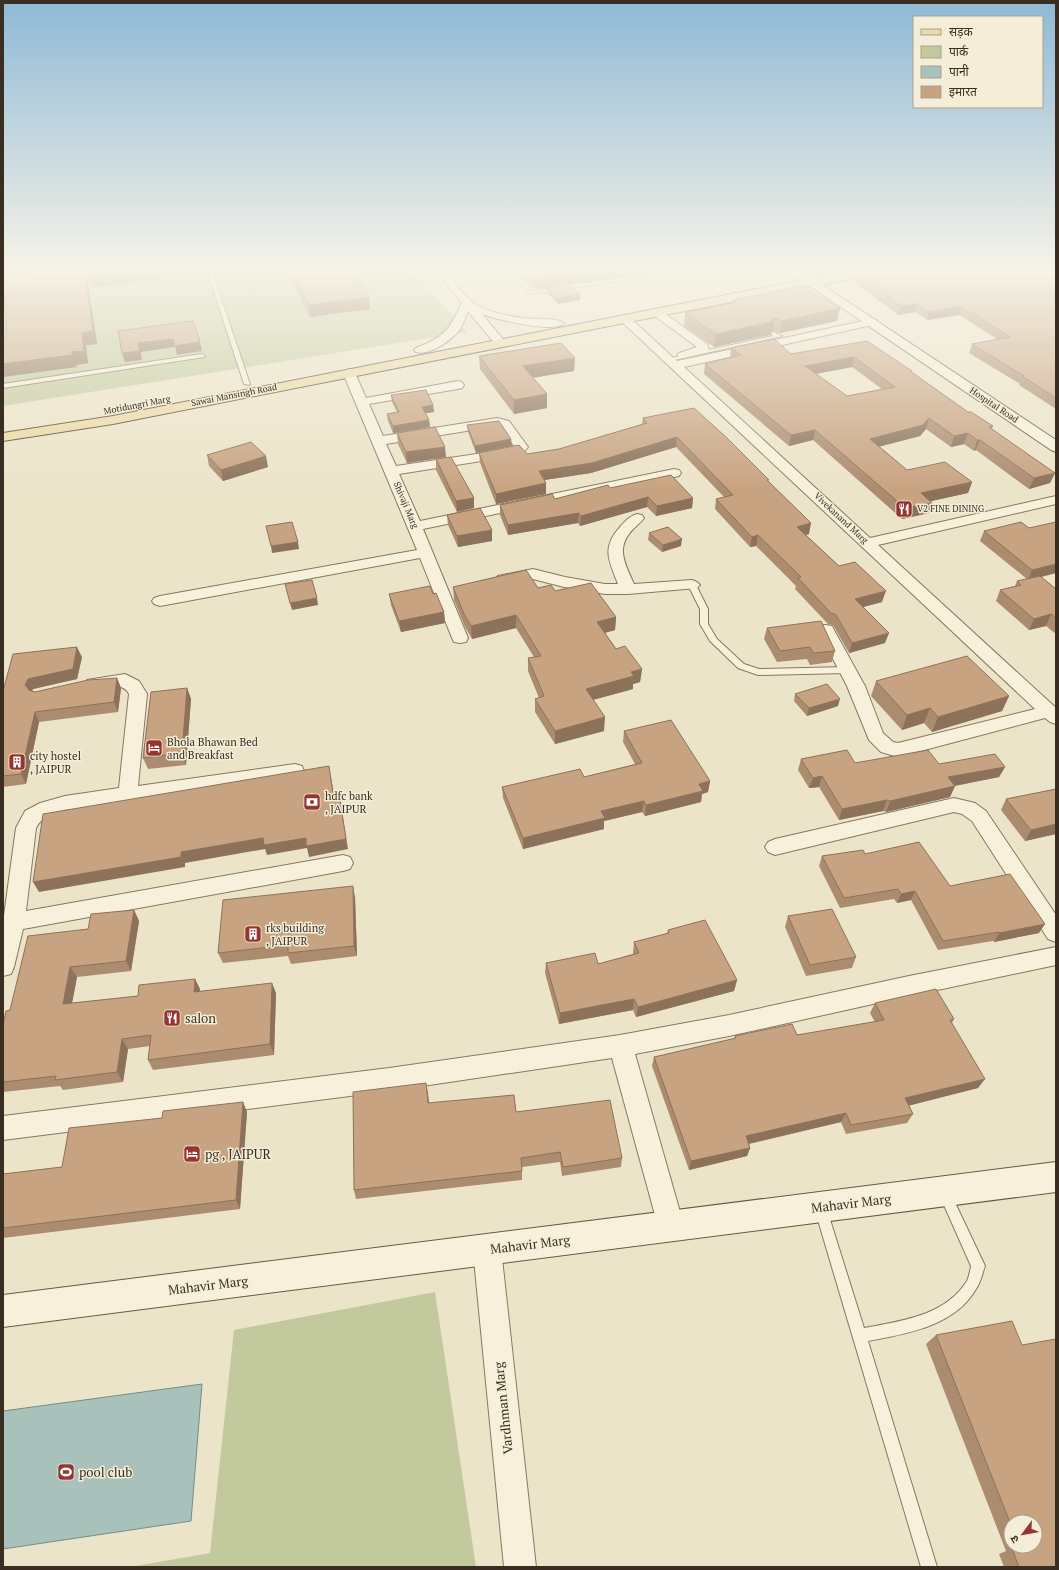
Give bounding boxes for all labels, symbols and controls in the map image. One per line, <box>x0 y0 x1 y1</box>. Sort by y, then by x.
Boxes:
legend <box>913 16 1043 108</box>
text: सड़क <box>949 24 974 39</box>
text: पार्क <box>949 44 969 59</box>
text: पानी <box>949 64 970 79</box>
text: इमारत <box>949 84 978 99</box>
street label: Sawai Mansingh Road <box>190 381 278 409</box>
street label: Hospital Road <box>967 384 1021 426</box>
street label: Motidungri Marg <box>103 393 172 417</box>
street label: Shivaji Marg <box>391 480 421 531</box>
street label: Vivekanand Marg <box>811 490 871 546</box>
restaurant icon: V2 FINE DINING <box>894 499 914 519</box>
place label: V2 FINE DINING <box>917 503 985 515</box>
place label: Bhola Bhawan Bed and Breakfast <box>167 735 258 762</box>
hotel icon: Bhola Bhawan Bed and Breakfast <box>144 738 164 758</box>
place label: city hostel , JAIPUR <box>30 749 81 776</box>
building icon: city hostel , JAIPUR <box>7 752 27 772</box>
place label: hdfc bank , JAIPUR <box>325 789 373 816</box>
bank icon: hdfc bank , JAIPUR <box>302 792 322 812</box>
place label: rks building , JAIPUR <box>266 921 324 948</box>
building icon: rks building , JAIPUR <box>243 924 263 944</box>
restaurant icon: salon <box>162 1008 182 1028</box>
place label: salon <box>185 1009 216 1027</box>
hotel icon: pg , JAIPUR <box>182 1144 202 1164</box>
place label: pg , JAIPUR <box>205 1145 272 1163</box>
street label: Mahavir Marg <box>810 1189 892 1217</box>
street label: Mahavir Marg <box>489 1230 571 1258</box>
street label: Mahavir Marg <box>167 1271 249 1299</box>
street label: Vardhman Marg <box>489 1361 517 1455</box>
sports icon: pool club <box>56 1462 76 1482</box>
place label: pool club <box>79 1463 132 1481</box>
north arrow <box>1003 1514 1043 1554</box>
text: उ <box>1007 1532 1022 1546</box>

